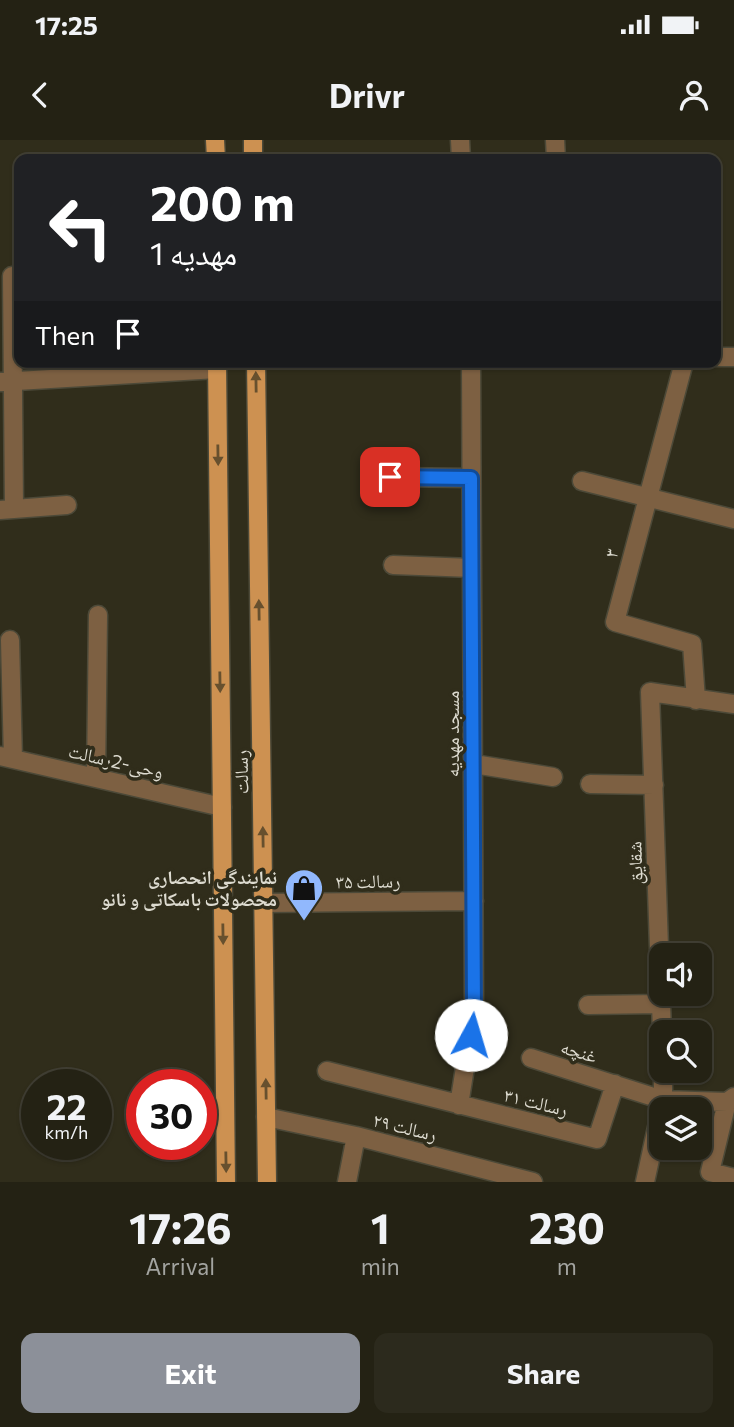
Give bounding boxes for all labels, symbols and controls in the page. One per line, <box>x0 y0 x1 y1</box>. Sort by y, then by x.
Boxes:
text: 17:25 <box>35 9 98 40</box>
text: Drivr <box>329 75 405 115</box>
icon: back <box>21 76 59 114</box>
icon: person <box>675 76 713 114</box>
text: 200 m <box>150 171 295 231</box>
icon: left <box>35 182 126 273</box>
text: مهدیه 1 <box>150 232 237 272</box>
icon: arrive <box>109 315 147 353</box>
text: Then <box>35 319 95 350</box>
one-way arrow <box>250 371 262 393</box>
one-way arrow <box>212 444 224 466</box>
pin <box>360 447 420 507</box>
icon: arrive <box>371 458 409 496</box>
street label: ۳ <box>598 546 623 560</box>
one-way arrow <box>254 599 265 621</box>
one-way arrow <box>214 672 226 694</box>
street label: مسجد مهدیه <box>440 691 464 777</box>
street label: وحی-2رسالت <box>66 738 166 784</box>
street label: رسالت <box>229 750 253 794</box>
one-way arrow <box>257 826 268 848</box>
street label: شقایق <box>622 841 648 885</box>
place label: نمایندگی انحصاری محصولات باسکاتی و نانو <box>101 865 277 911</box>
shop icon: نمایندگی انحصاری محصولات باسکاتی و نانو <box>283 867 325 922</box>
street label: رسالت ۳۵ <box>335 868 401 894</box>
one-way arrow <box>217 924 229 946</box>
map controls <box>649 943 712 1160</box>
button: sound <box>649 943 712 1006</box>
position arrow <box>434 998 508 1072</box>
button: search <box>649 1020 712 1083</box>
street label: غنچه <box>558 1034 600 1068</box>
speed limit sign: 30 <box>126 1069 217 1160</box>
one-way arrow <box>260 1078 272 1100</box>
street label: رسالت ۳۱ <box>502 1083 570 1121</box>
text: 22 <box>47 1084 86 1127</box>
button: layers <box>649 1097 712 1160</box>
street label: رسالت ۲۹ <box>371 1108 439 1146</box>
text: km/h <box>45 1121 88 1143</box>
one-way arrow <box>220 1151 232 1173</box>
text: 17:26 <box>129 1201 232 1253</box>
text: 1 <box>371 1201 390 1253</box>
text: 230 <box>529 1201 605 1253</box>
text: Arrival <box>146 1252 215 1280</box>
text: min <box>361 1252 400 1280</box>
text: m <box>557 1252 577 1280</box>
button: Exit <box>21 1333 360 1413</box>
button: Share <box>374 1333 713 1413</box>

